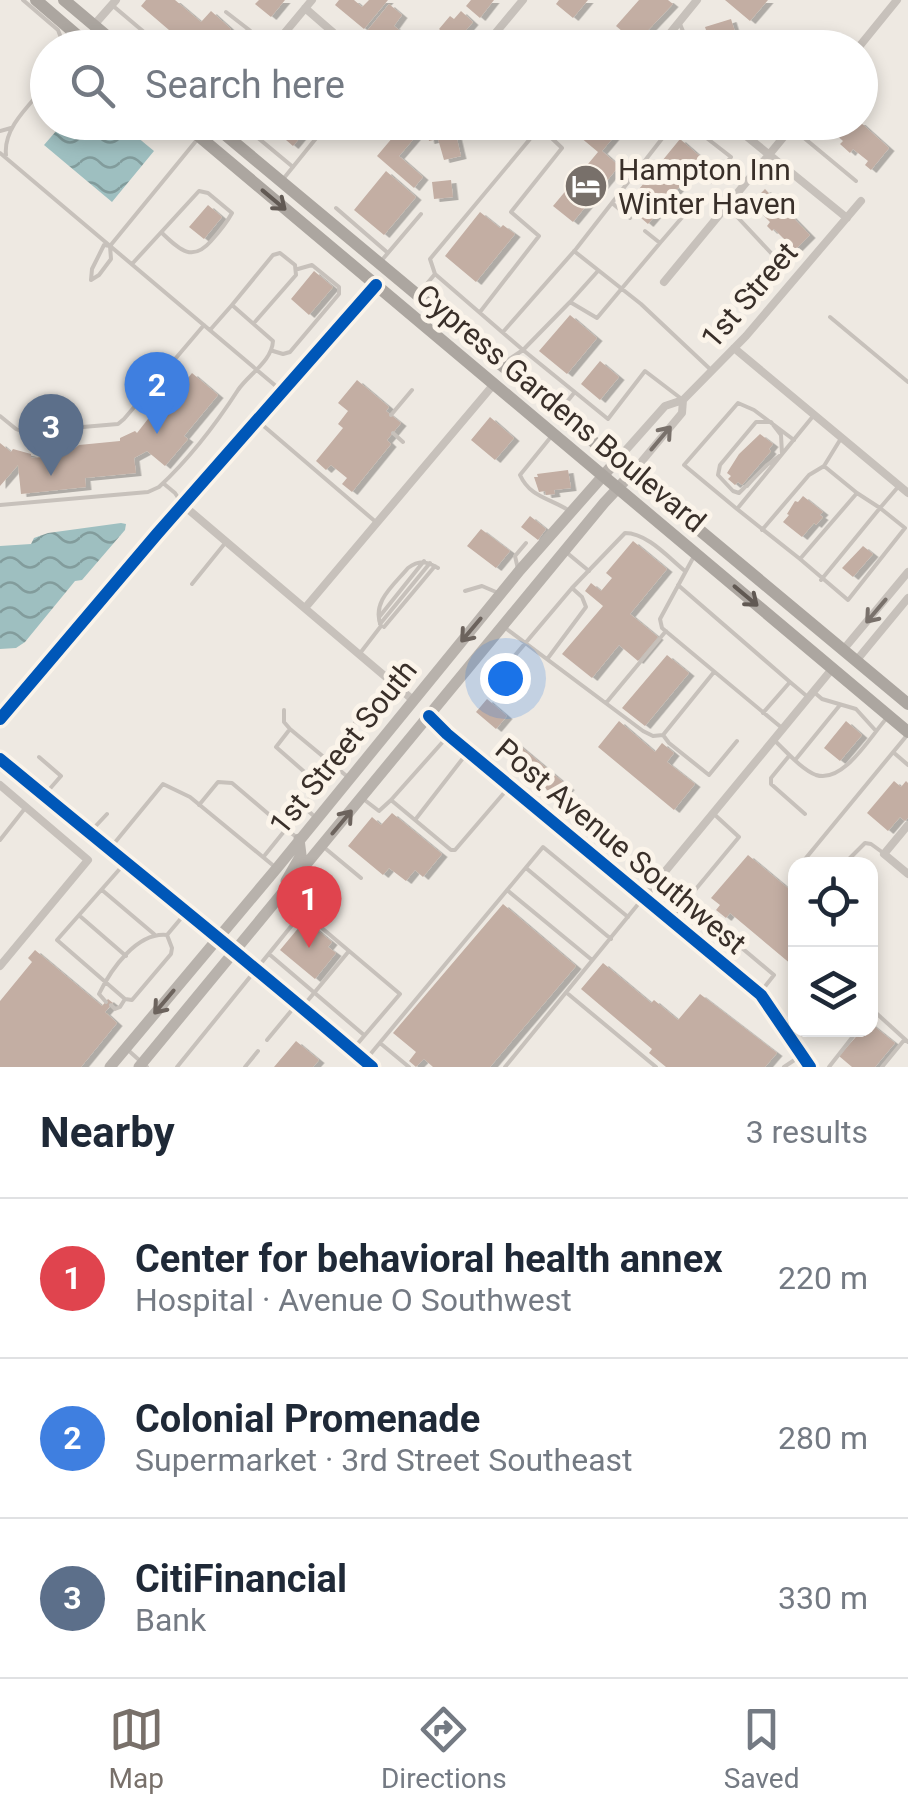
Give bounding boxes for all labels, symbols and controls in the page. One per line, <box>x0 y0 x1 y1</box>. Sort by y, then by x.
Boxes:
search box <box>30 30 878 140</box>
icon: search <box>65 58 120 113</box>
text: Search here <box>145 63 345 107</box>
place label: Hampton Inn Winter Haven <box>618 152 796 221</box>
hotel icon: Hampton Inn Winter Haven <box>563 163 609 209</box>
one-way arrow <box>261 189 287 211</box>
street label: 1st Street <box>694 235 804 355</box>
street label: Cypress Gardens Boulevard <box>409 277 713 539</box>
pin: 2 <box>124 352 190 434</box>
pin: 3 <box>18 394 84 476</box>
one-way arrow <box>650 425 672 451</box>
one-way arrow <box>733 585 759 607</box>
one-way arrow <box>865 597 887 623</box>
one-way arrow <box>460 616 482 642</box>
street label: 1st Street South <box>262 653 424 841</box>
your location <box>480 653 531 704</box>
street label: Post Avenue Southwest <box>489 731 753 961</box>
one-way arrow <box>330 810 353 835</box>
map controls <box>788 857 878 1037</box>
button: locate <box>788 857 878 947</box>
pin: 1 <box>276 866 342 948</box>
button: layers <box>788 947 878 1037</box>
one-way arrow <box>153 988 175 1014</box>
text: Nearby <box>40 1108 175 1157</box>
text: 3 results <box>746 1113 868 1151</box>
text: Center for behavioral health annex <box>135 1237 723 1281</box>
text: 1 <box>63 1259 82 1297</box>
text: 220 m <box>778 1259 868 1297</box>
text: Hospital · Avenue O Southwest <box>135 1281 572 1319</box>
text: Colonial Promenade <box>135 1397 480 1441</box>
text: 2 <box>63 1419 82 1457</box>
text: 280 m <box>778 1419 868 1457</box>
text: Supermarket · 3rd Street Southeast <box>135 1441 633 1479</box>
text: CitiFinancial <box>135 1557 347 1601</box>
text: 3 <box>63 1579 82 1617</box>
text: 330 m <box>778 1579 868 1617</box>
text: Bank <box>135 1601 206 1639</box>
tab: Map <box>109 1702 164 1795</box>
tab: Directions <box>381 1702 507 1795</box>
tab: Saved <box>724 1702 799 1795</box>

